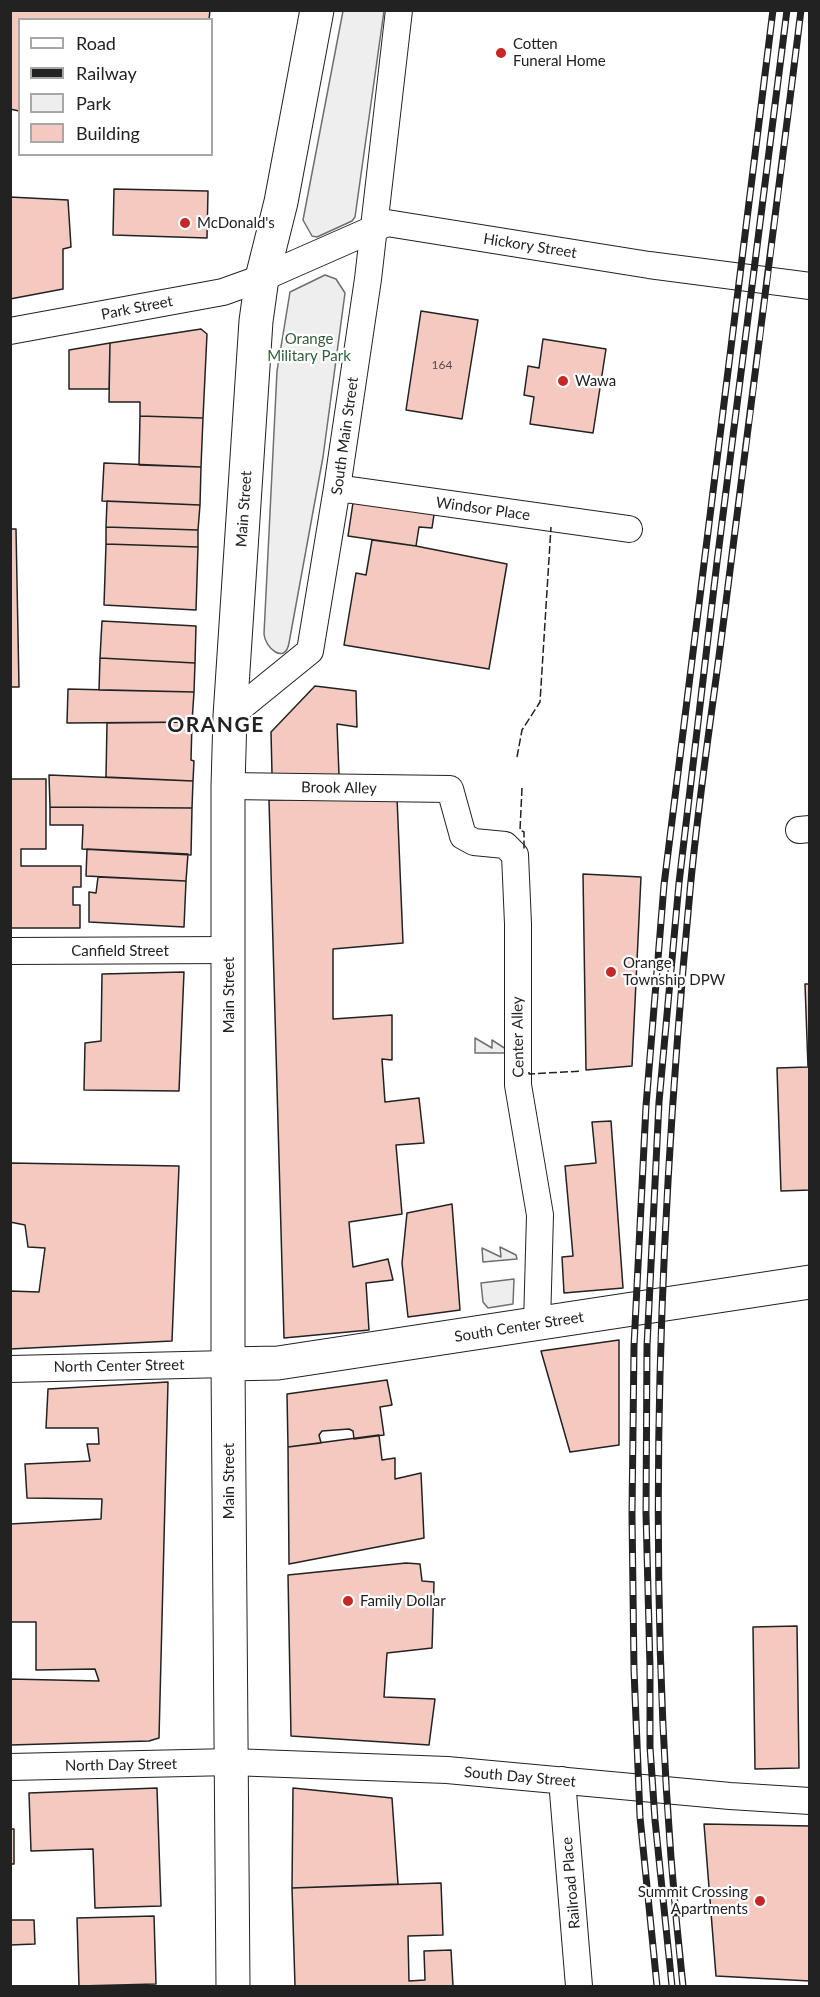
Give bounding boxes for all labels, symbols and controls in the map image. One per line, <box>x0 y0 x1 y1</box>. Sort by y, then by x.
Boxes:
legend <box>18 18 213 156</box>
text: Road <box>76 32 116 54</box>
place label: Cotten Funeral Home <box>513 35 606 70</box>
marker: Cotten Funeral Home <box>494 46 508 60</box>
text: Railway <box>76 62 137 84</box>
text: Park <box>76 92 111 114</box>
text: Building <box>76 122 140 144</box>
place label: McDonald's <box>197 214 275 232</box>
marker: McDonald's <box>178 216 192 230</box>
street label: Hickory Street <box>482 230 578 262</box>
street label: Park Street <box>100 292 174 324</box>
park label: Orange Military Park <box>267 330 351 365</box>
house number: 164 <box>432 358 452 372</box>
place label: Wawa <box>575 372 616 390</box>
marker: Wawa <box>556 374 570 388</box>
street label: South Main Street <box>328 376 362 496</box>
street label: Main Street <box>232 470 256 548</box>
street label: Windsor Place <box>435 493 531 525</box>
district label: ORANGE <box>167 712 265 738</box>
street label: Brook Alley <box>301 778 377 798</box>
street label: Canfield Street <box>71 942 169 960</box>
place label: Orange Township DPW <box>623 954 725 989</box>
street label: Main Street <box>220 957 238 1033</box>
marker: Orange Township DPW <box>604 965 618 979</box>
street label: Center Alley <box>508 996 528 1078</box>
street label: South Center Street <box>453 1308 585 1346</box>
street label: North Center Street <box>53 1356 185 1376</box>
street label: Main Street <box>220 1443 238 1519</box>
place label: Family Dollar <box>360 1592 446 1610</box>
marker: Family Dollar <box>341 1594 355 1608</box>
street label: North Day Street <box>65 1755 177 1775</box>
street label: South Day Street <box>463 1763 577 1791</box>
street label: Railroad Place <box>558 1836 584 1930</box>
place label: Summit Crossing Apartments <box>638 1883 748 1918</box>
marker: Summit Crossing Apartments <box>753 1894 767 1908</box>

